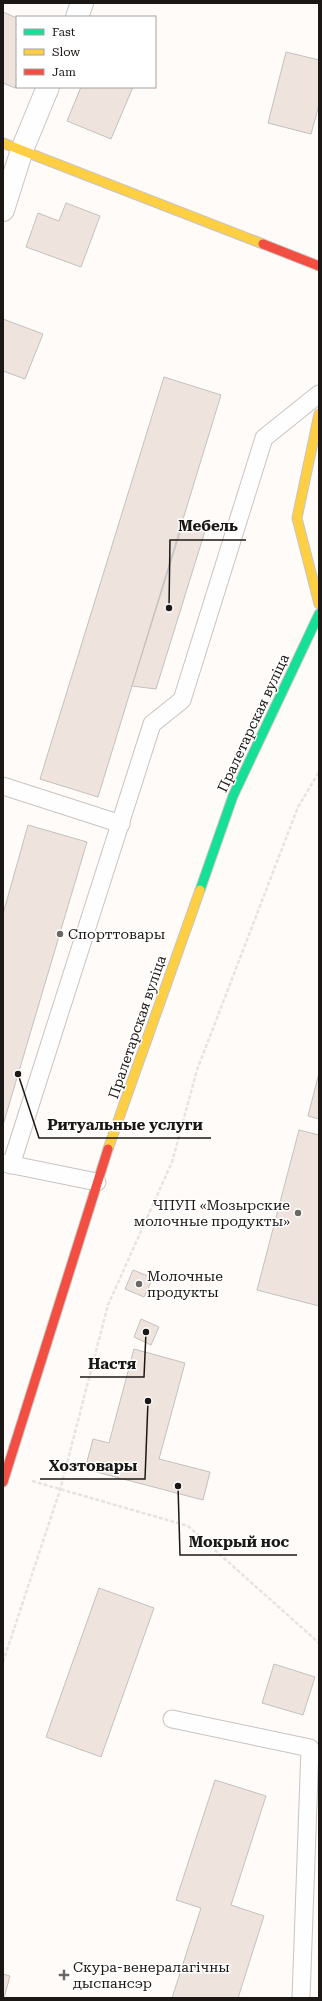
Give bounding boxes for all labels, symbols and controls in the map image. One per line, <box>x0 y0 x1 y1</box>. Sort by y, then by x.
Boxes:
legend <box>16 16 156 88</box>
text: Fast <box>52 25 76 39</box>
text: Slow <box>52 45 80 59</box>
text: Jam <box>52 65 76 79</box>
callout: Мебель <box>170 513 246 540</box>
text: Мебель <box>178 517 238 535</box>
street label: Пралетарская вуліца <box>214 651 292 795</box>
place label: Спорттовары <box>68 926 165 942</box>
marker: Спорттовары <box>55 929 65 939</box>
street label: Пралетарская вуліца <box>105 953 169 1101</box>
callout: Ритуальные услуги <box>39 1111 211 1138</box>
text: Ритуальные услуги <box>47 1116 203 1134</box>
place label: ЧПУП «Мозырские молочные продукты» <box>134 1197 290 1229</box>
marker: ЧПУП «Мозырские молочные продукты» <box>293 1208 303 1218</box>
place label: Молочные продукты <box>147 1268 223 1300</box>
marker: Молочные продукты <box>134 1279 144 1289</box>
callout: Настя <box>80 1350 144 1377</box>
text: Настя <box>88 1355 137 1373</box>
callout: Хозтовары <box>40 1452 145 1479</box>
text: Хозтовары <box>49 1457 138 1475</box>
callout: Мокрый нос <box>180 1528 297 1555</box>
text: Мокрый нос <box>189 1533 290 1551</box>
place label: Скура-венералагічны дыспансэр <box>73 1959 230 1991</box>
marker: Скура-венералагічны дыспансэр <box>58 1969 70 1981</box>

